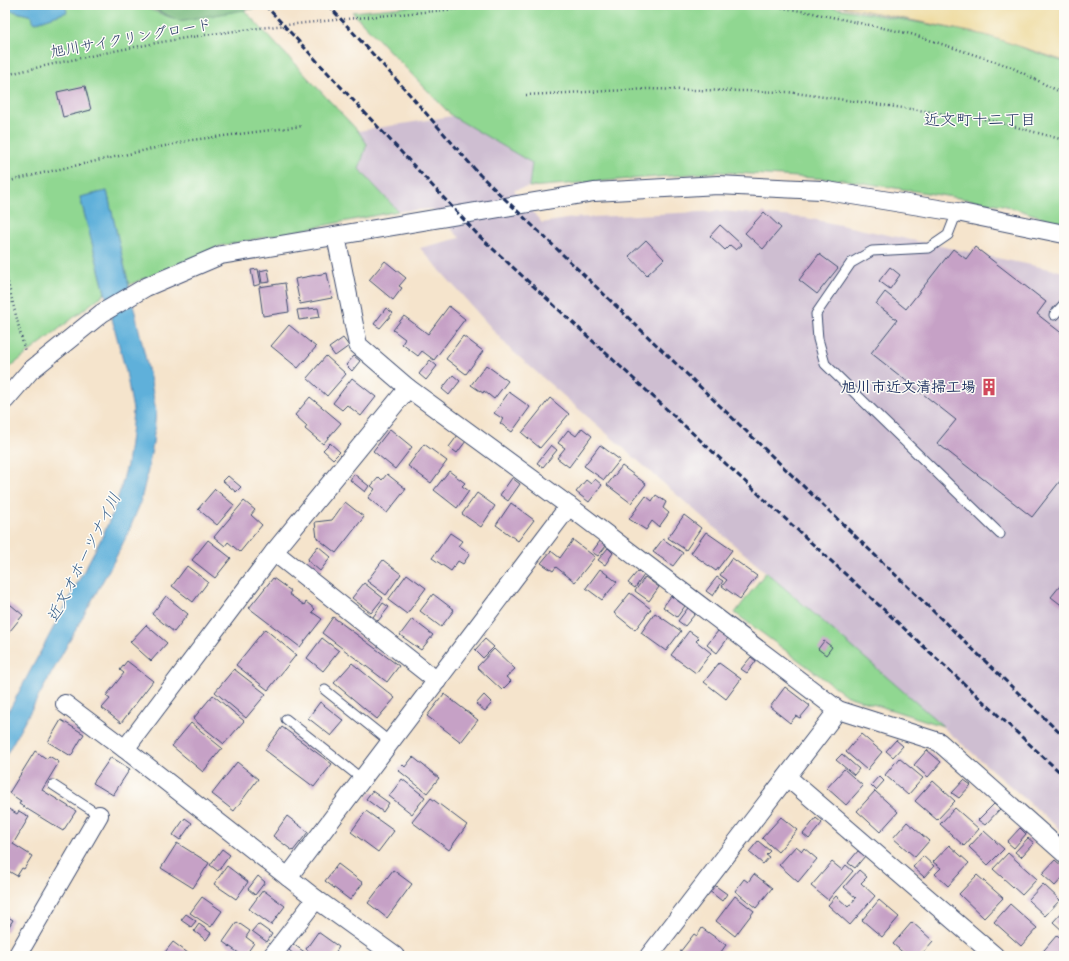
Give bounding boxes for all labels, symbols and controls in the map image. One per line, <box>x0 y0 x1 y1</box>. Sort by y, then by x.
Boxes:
street label: 旭川サイクリングロード <box>49 15 213 61</box>
district label: 近文町十二丁目 <box>924 111 1036 129</box>
building icon: 旭川市近文清掃工場 <box>979 377 999 397</box>
place label: 旭川市近文清掃工場 <box>841 378 976 396</box>
water label: 近文オホーツナイ川 <box>44 490 124 625</box>

